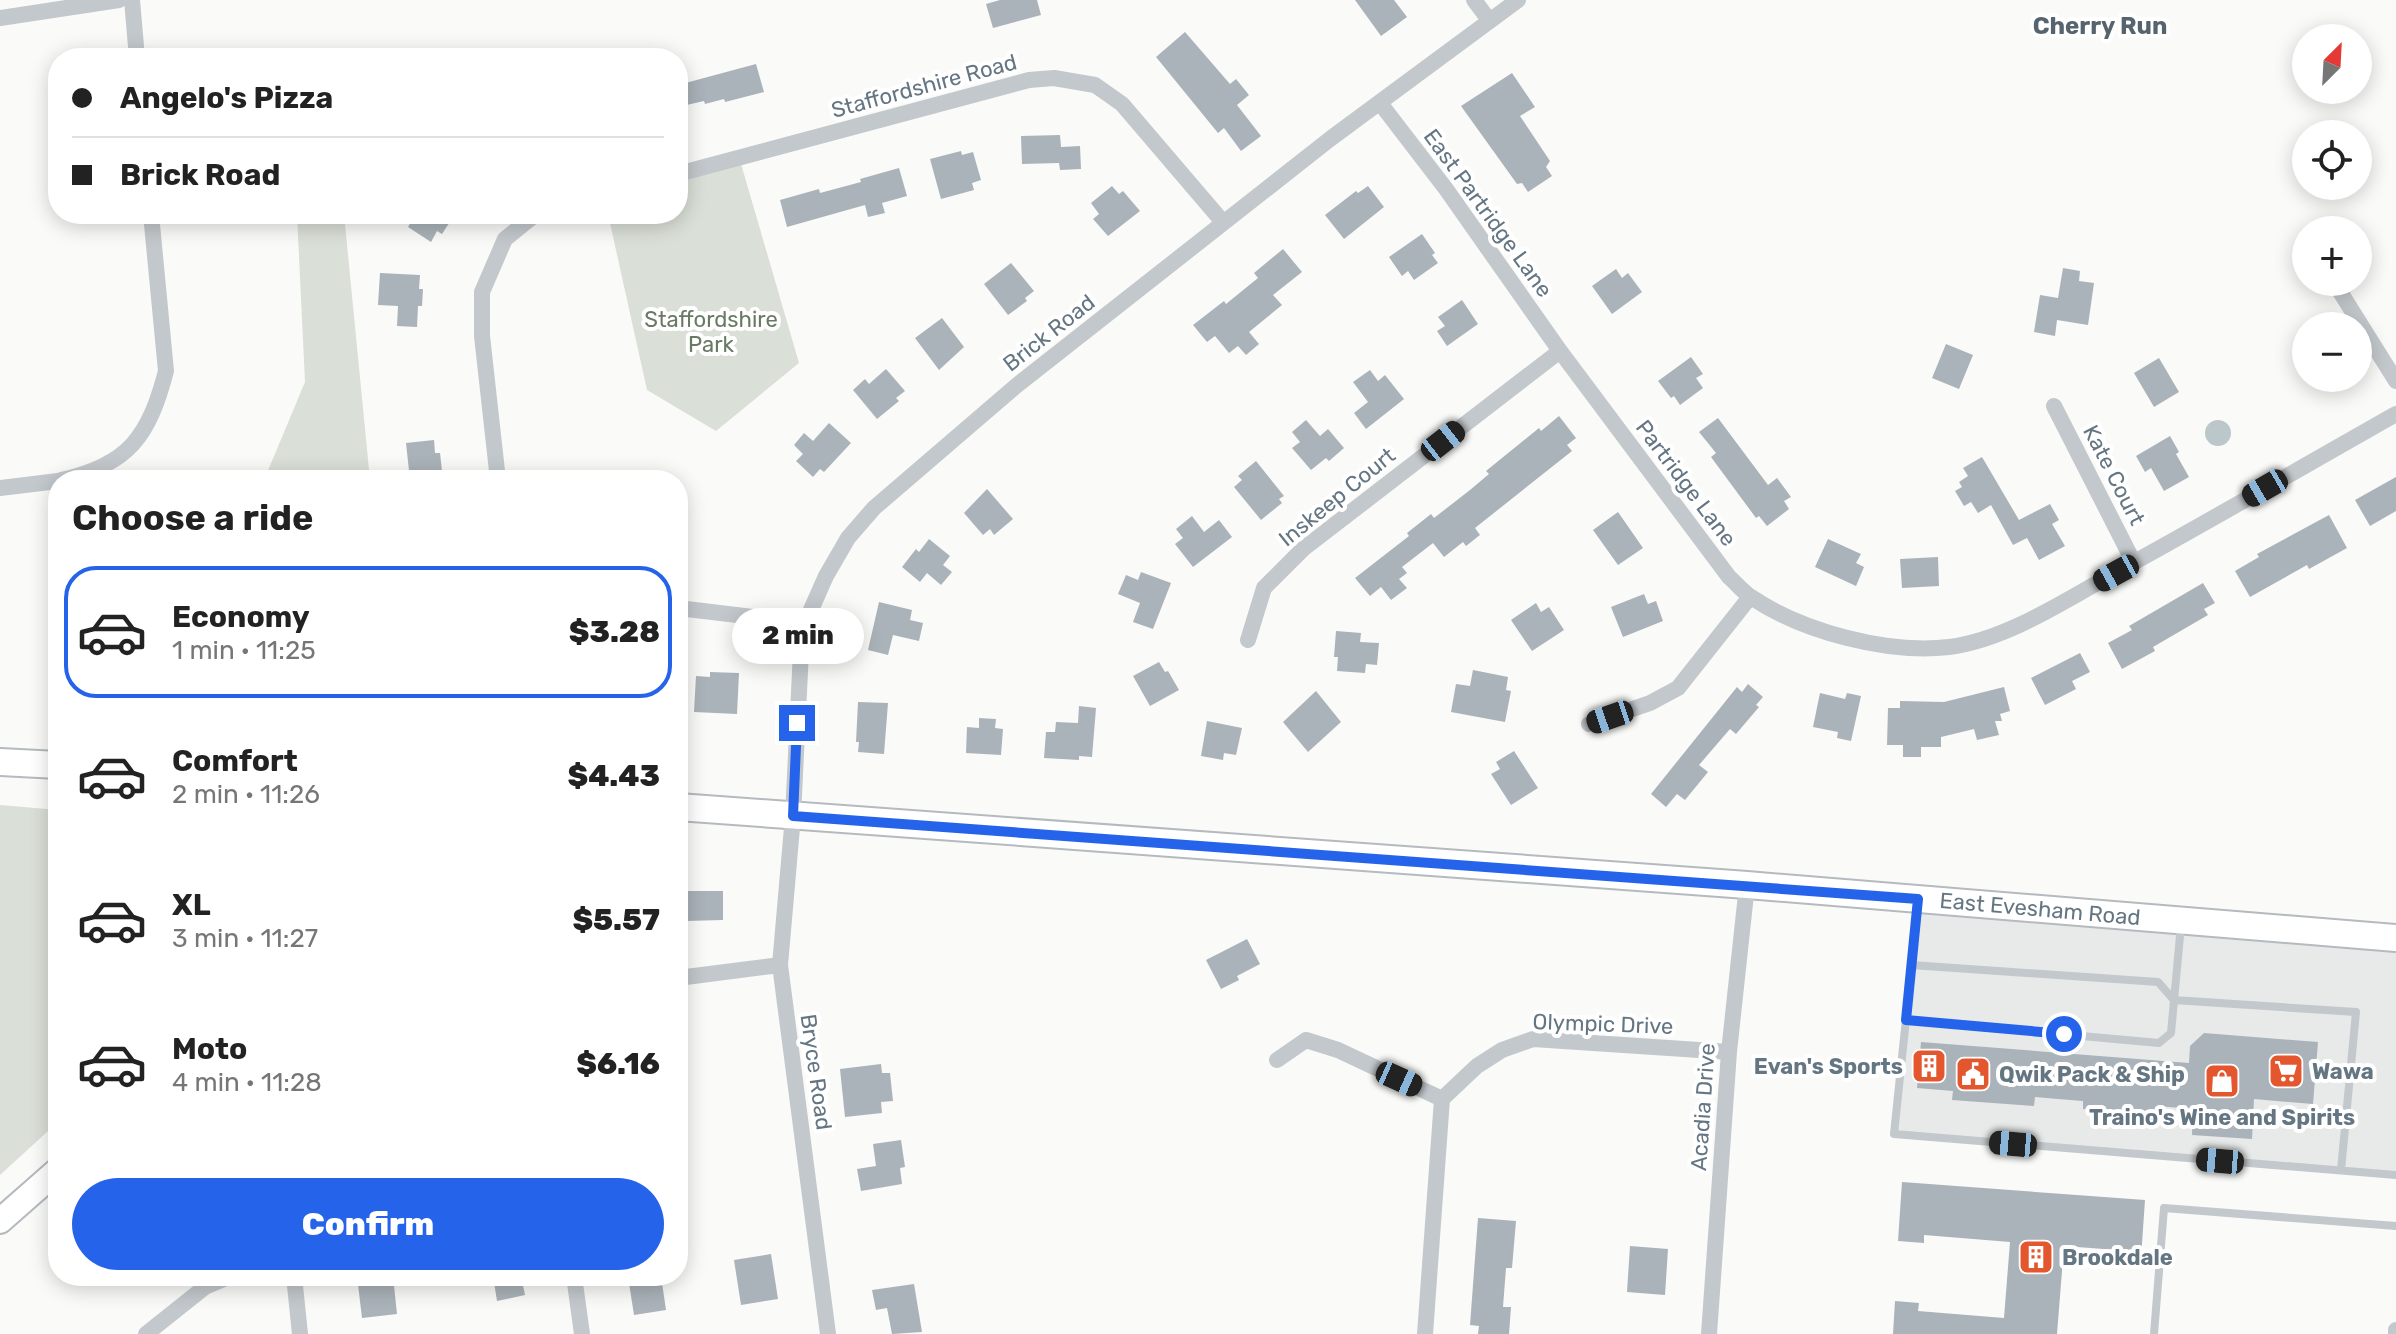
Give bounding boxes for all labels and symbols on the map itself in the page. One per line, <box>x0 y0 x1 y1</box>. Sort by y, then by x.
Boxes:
district label: Cherry Run <box>2033 12 2167 40</box>
north arrow <box>2292 24 2372 104</box>
street label: Staffordshire Road <box>828 48 1020 124</box>
street label: East Partridge Lane <box>1418 124 1558 302</box>
street label: Brick Road <box>998 289 1100 377</box>
park label: Staffordshire Park <box>644 306 778 358</box>
street label: Partridge Lane <box>1630 415 1742 551</box>
car <box>1417 417 1469 465</box>
street label: Kate Court <box>2077 420 2151 530</box>
street label: Inskeep Court <box>1273 442 1401 552</box>
car <box>2238 466 2292 510</box>
car <box>2089 551 2143 595</box>
callout: 2 min <box>731 607 863 663</box>
car <box>1583 698 1637 736</box>
route end <box>779 705 815 741</box>
street label: East Evesham Road <box>1938 887 2142 931</box>
street label: Olympic Drive <box>1532 1008 1674 1040</box>
street label: Bryce Road <box>795 1012 837 1132</box>
route start <box>2046 1016 2082 1052</box>
street label: Acadia Drive <box>1685 1042 1721 1172</box>
building icon: Evan's Sports <box>1910 1047 1948 1085</box>
supermarket icon: Wawa <box>2267 1052 2305 1090</box>
place label: Evan's Sports <box>1754 1053 1903 1080</box>
public building icon: Qwik Pack & Ship <box>1954 1055 1992 1093</box>
car <box>1372 1058 1426 1100</box>
place label: Wawa <box>2312 1058 2374 1085</box>
place label: Qwik Pack & Ship <box>1999 1061 2185 1088</box>
shop icon: Traino's Wine and Spirits <box>2203 1062 2241 1100</box>
place label: Traino's Wine and Spirits <box>2089 1104 2355 1131</box>
car <box>1988 1130 2038 1158</box>
car <box>2195 1147 2245 1175</box>
building icon: Brookdale <box>2017 1238 2055 1276</box>
place label: Brookdale <box>2062 1244 2173 1271</box>

